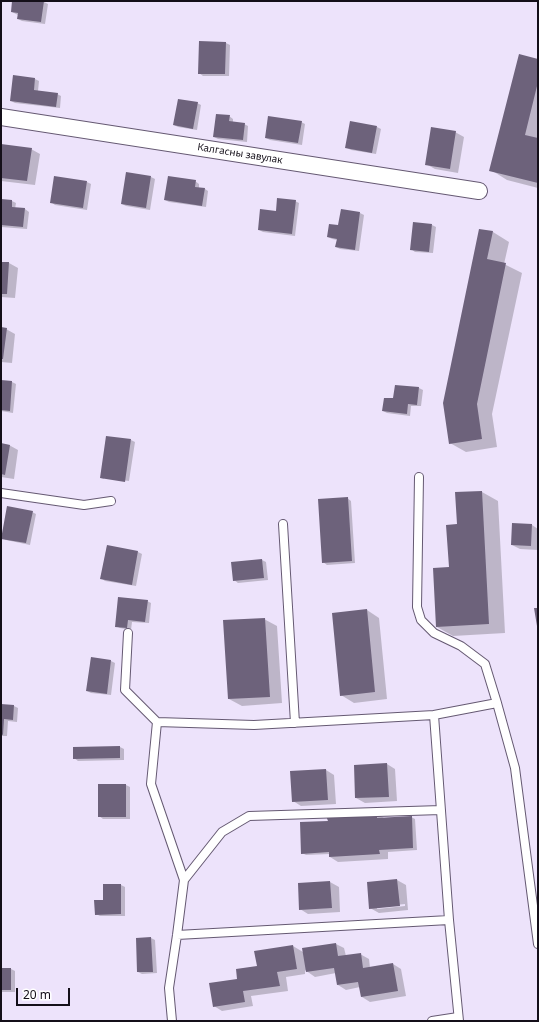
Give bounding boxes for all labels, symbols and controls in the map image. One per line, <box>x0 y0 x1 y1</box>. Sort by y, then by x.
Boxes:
street label: Калгасны завулак <box>197 141 283 167</box>
scale bar <box>18 980 72 1006</box>
text: 20 m <box>23 986 51 1003</box>

